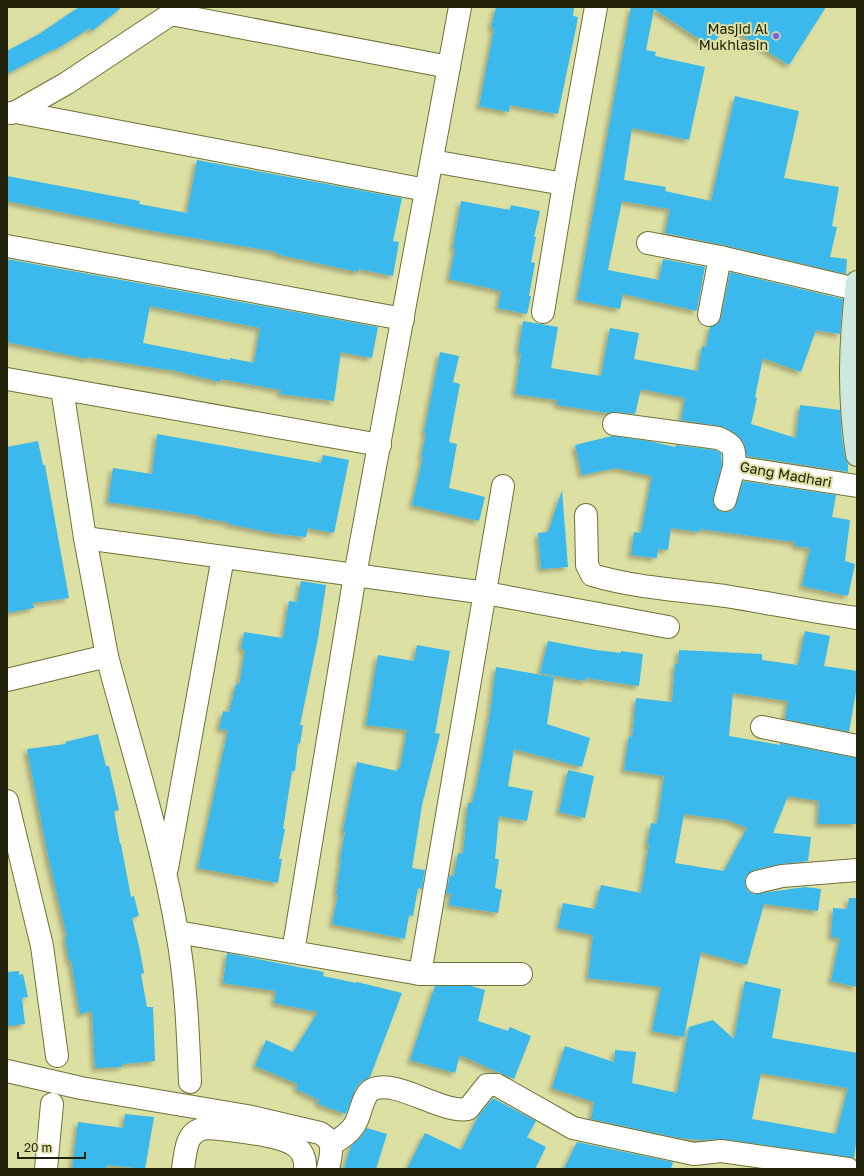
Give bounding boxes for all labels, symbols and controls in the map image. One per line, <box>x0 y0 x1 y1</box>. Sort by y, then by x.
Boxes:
place label: Masjid Al Mukhlasin <box>699 20 768 53</box>
marker: Masjid Al Mukhlasin <box>771 31 781 41</box>
street label: Gang Madhari <box>739 458 833 490</box>
scale bar <box>18 1134 85 1160</box>
text: 20 m <box>24 1140 52 1155</box>

